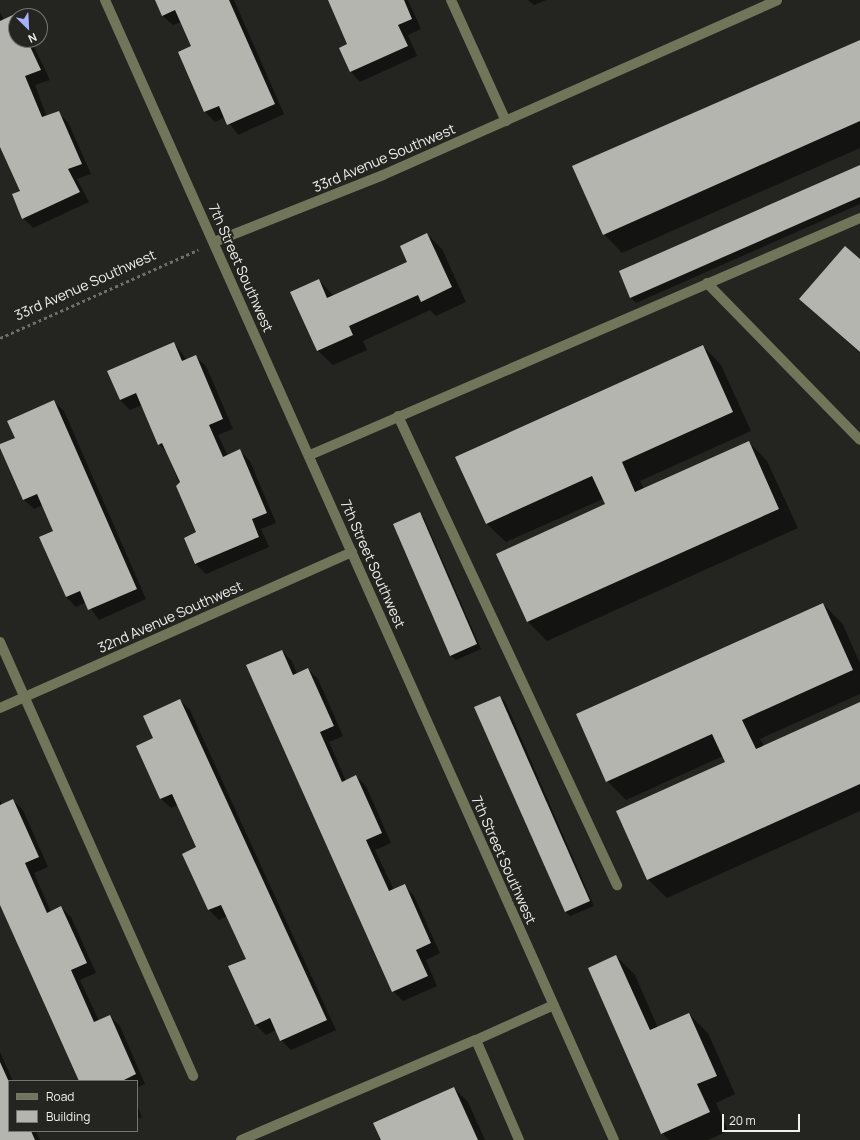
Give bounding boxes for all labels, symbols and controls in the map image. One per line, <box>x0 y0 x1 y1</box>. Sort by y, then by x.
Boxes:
north arrow <box>8 8 48 48</box>
text: N <box>26 30 39 47</box>
street label: 33rd Avenue Southwest <box>310 120 458 196</box>
street label: 7th Street Southwest <box>205 201 277 335</box>
street label: 33rd Avenue Southwest <box>12 246 158 324</box>
street label: 7th Street Southwest <box>337 497 409 631</box>
street label: 32nd Avenue Southwest <box>95 577 245 657</box>
street label: 7th Street Southwest <box>468 793 540 927</box>
legend <box>8 1080 138 1132</box>
text: Road <box>46 1088 74 1105</box>
scale bar <box>724 1106 802 1132</box>
text: Building <box>46 1108 90 1125</box>
text: 20 m <box>729 1112 756 1129</box>

